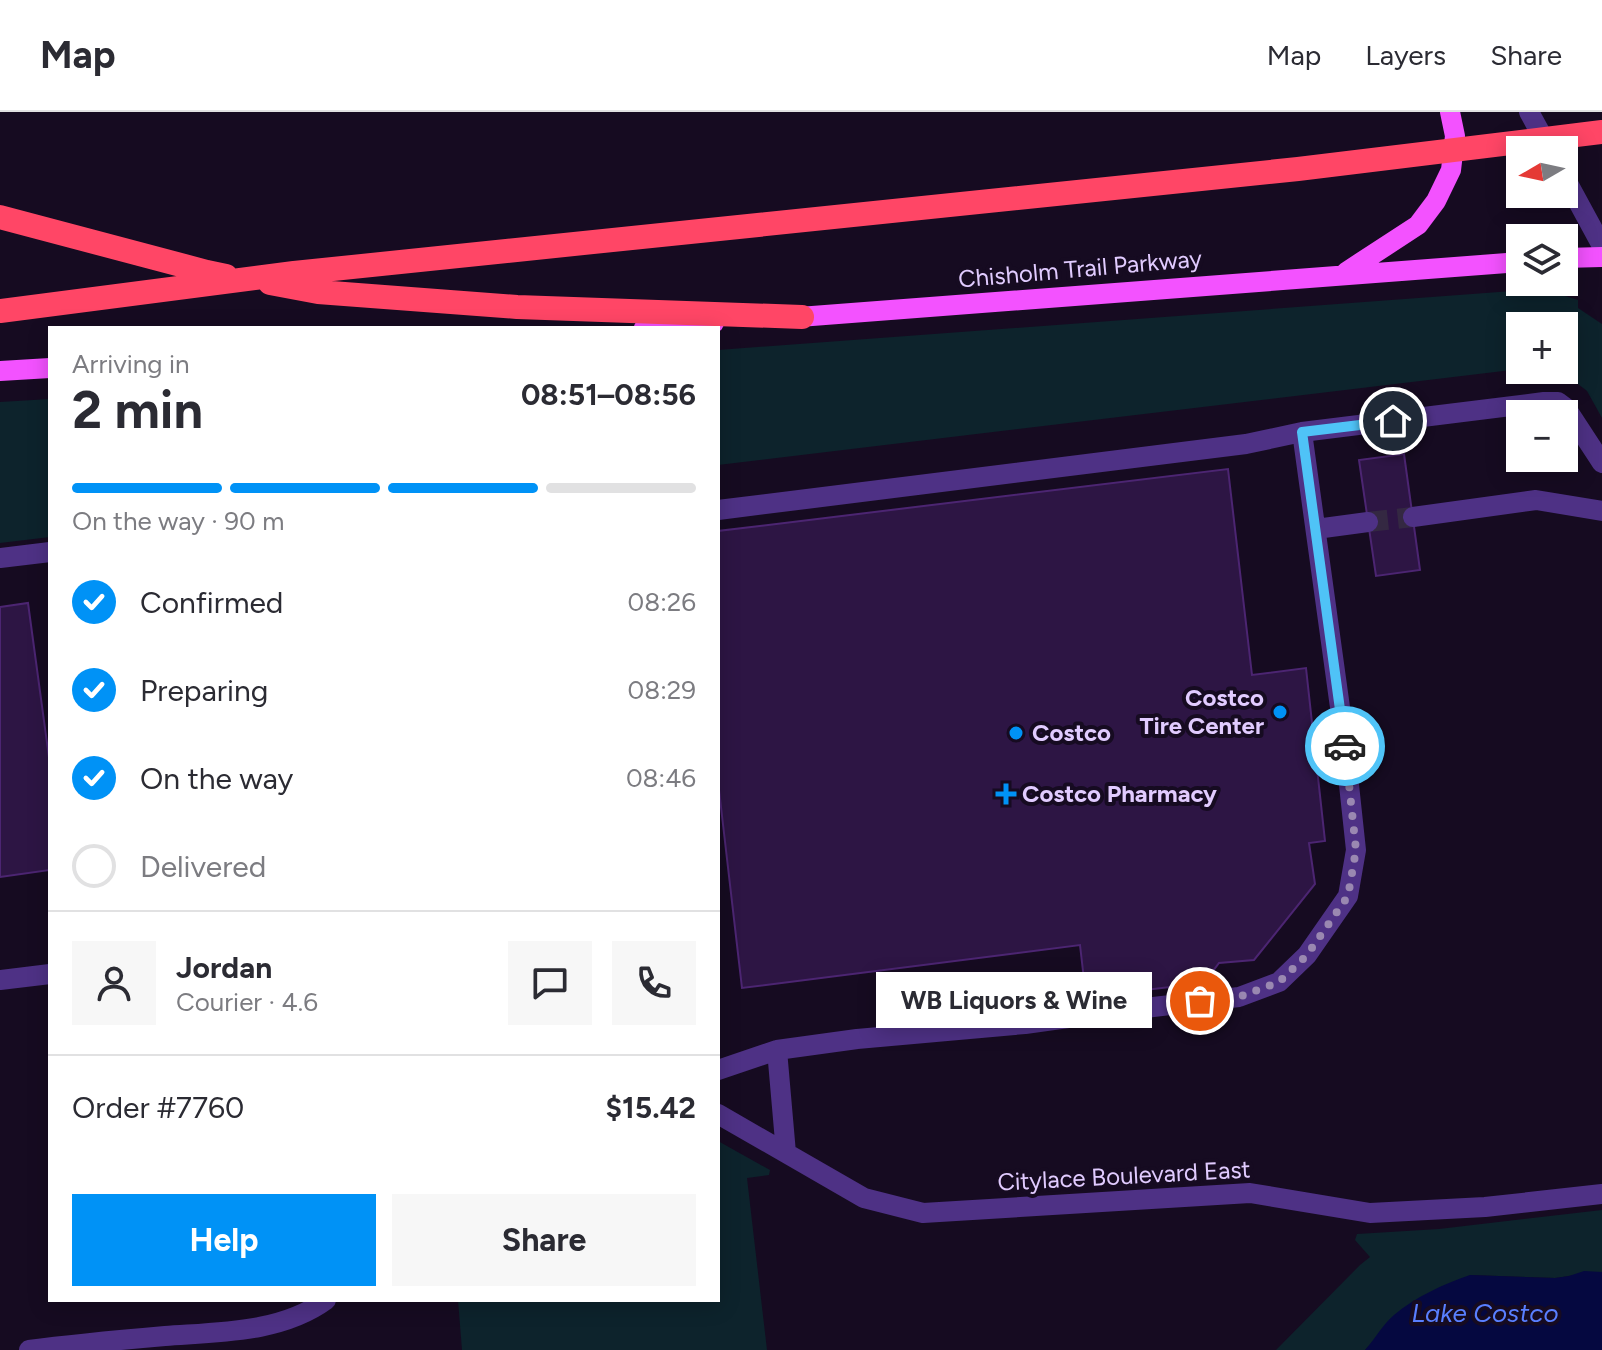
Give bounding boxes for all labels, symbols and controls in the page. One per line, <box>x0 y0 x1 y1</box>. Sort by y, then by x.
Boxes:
text: Map <box>40 32 116 78</box>
text: Map <box>1267 38 1321 72</box>
text: Layers <box>1365 38 1446 72</box>
text: Share <box>1490 38 1562 72</box>
north arrow <box>1506 136 1578 208</box>
map controls <box>1506 136 1578 472</box>
button: layers <box>1506 224 1578 296</box>
street label: Chisholm Trail Parkway <box>957 243 1203 294</box>
button: + <box>1506 312 1578 384</box>
text: Arriving in <box>72 348 190 380</box>
text: 08:51–08:56 <box>521 376 696 413</box>
text: 2 min <box>72 379 203 441</box>
pin <box>1359 387 1427 455</box>
icon: home <box>1371 399 1415 443</box>
button: − <box>1506 400 1578 472</box>
text: On the way · 90 m <box>72 505 284 537</box>
icon: check <box>72 580 116 624</box>
text: Confirmed <box>140 584 283 621</box>
text: 08:26 <box>628 586 696 618</box>
icon: check <box>72 668 116 712</box>
text: Preparing <box>140 672 268 709</box>
text: 08:29 <box>628 674 696 706</box>
place label: Costco Tire Center <box>1139 683 1264 740</box>
marker: Costco Tire Center <box>1271 703 1289 721</box>
courier <box>1305 706 1385 786</box>
place label: Costco <box>1032 718 1111 747</box>
marker: Costco <box>1007 724 1025 742</box>
icon: car <box>1323 724 1367 768</box>
icon: check <box>72 756 116 800</box>
text: On the way <box>140 760 293 797</box>
text: 08:46 <box>626 762 696 794</box>
place label: Costco Pharmacy <box>1022 779 1217 808</box>
marker: Costco Pharmacy <box>997 785 1015 803</box>
text: Delivered <box>140 848 266 885</box>
button: person <box>72 941 156 1025</box>
button: chat <box>508 941 592 1025</box>
button: phone <box>612 941 696 1025</box>
text: Jordan <box>176 949 272 986</box>
pin <box>1166 967 1234 1035</box>
callout: WB Liquors & Wine <box>876 973 1152 1029</box>
icon: bag <box>1178 979 1222 1023</box>
text: WB Liquors & Wine <box>901 984 1127 1016</box>
text: Courier · 4.6 <box>176 986 318 1018</box>
text: Order #7760 <box>72 1089 244 1126</box>
text: $15.42 <box>605 1089 696 1126</box>
street label: Citylace Boulevard East <box>997 1154 1251 1197</box>
button: Help <box>72 1194 376 1286</box>
button: Share <box>392 1194 696 1286</box>
water label: Lake Costco <box>1411 1297 1559 1329</box>

